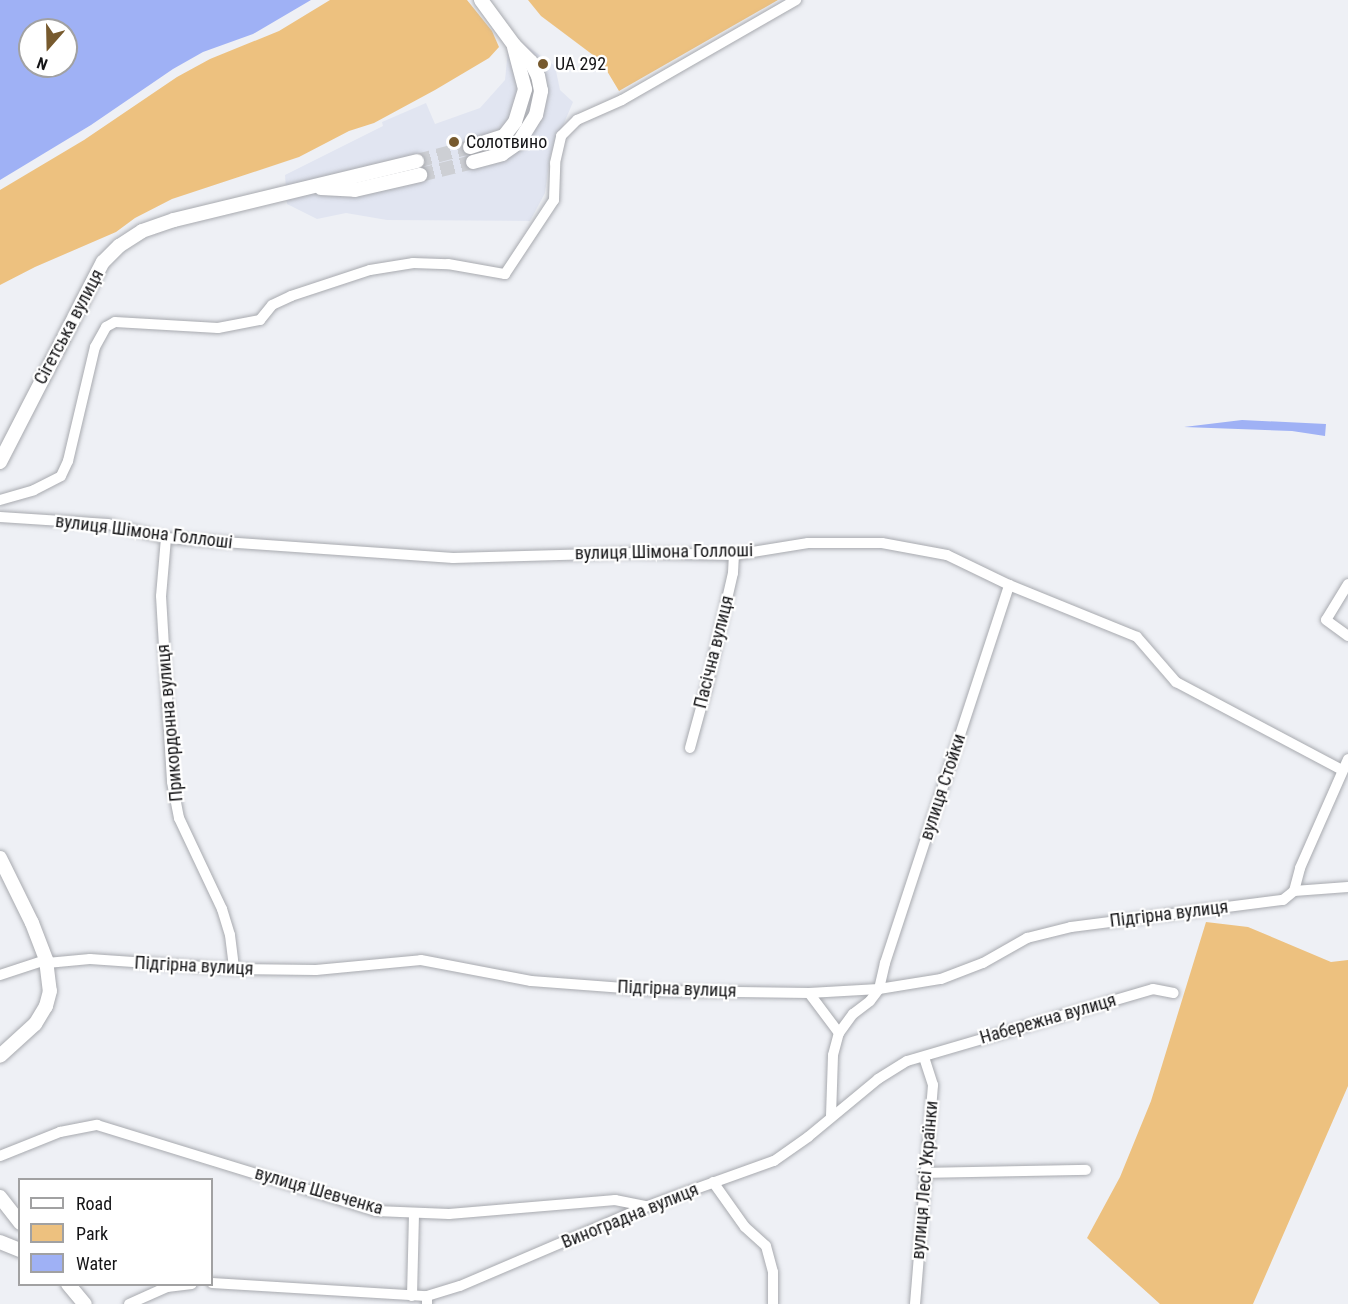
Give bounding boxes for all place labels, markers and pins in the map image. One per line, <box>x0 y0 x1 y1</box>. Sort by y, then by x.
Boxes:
place label: UA 292 <box>555 53 606 75</box>
marker: UA 292 <box>536 57 550 71</box>
place label: Солотвино <box>466 131 547 153</box>
marker: Солотвино <box>447 135 461 149</box>

